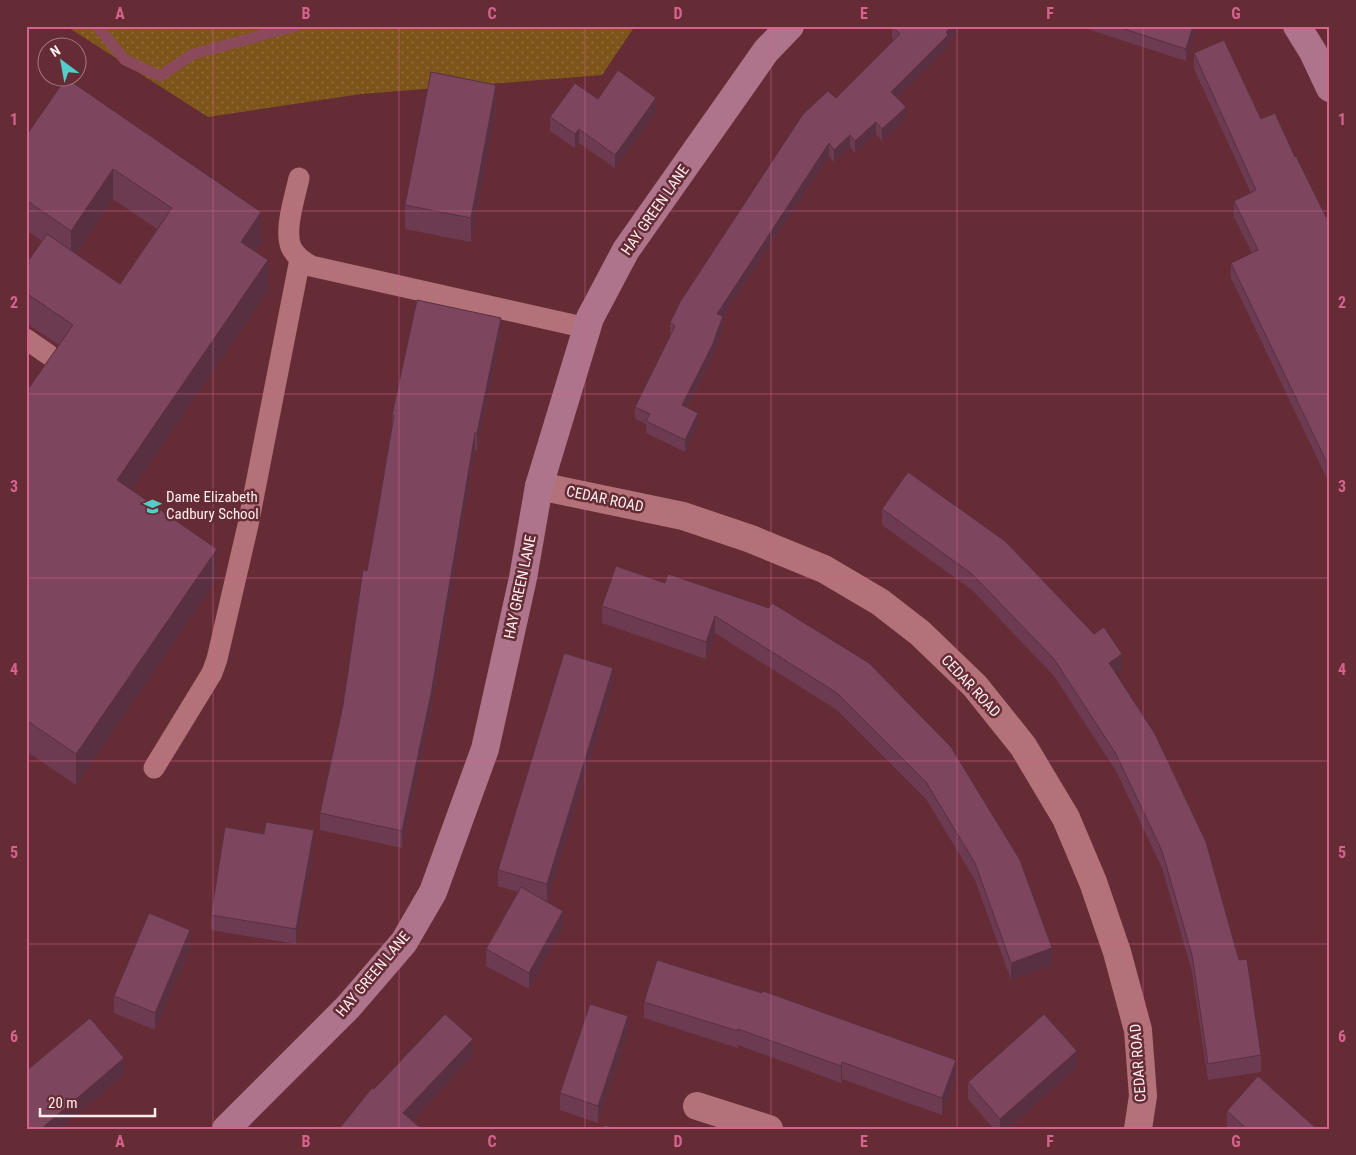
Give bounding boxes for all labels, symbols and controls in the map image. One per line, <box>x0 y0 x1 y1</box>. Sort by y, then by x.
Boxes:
text: A <box>115 4 125 23</box>
text: B <box>302 4 311 23</box>
text: C <box>487 4 497 23</box>
text: D <box>673 4 683 23</box>
text: E <box>860 4 868 23</box>
text: F <box>1046 4 1054 23</box>
text: G <box>1231 4 1241 23</box>
north arrow <box>38 38 88 88</box>
text: N <box>47 42 63 60</box>
text: 1 <box>10 110 18 129</box>
text: 1 <box>1338 110 1346 129</box>
street label: HAY GREEN LANE <box>617 161 693 259</box>
text: 2 <box>10 293 18 312</box>
text: 2 <box>1338 293 1346 312</box>
text: 3 <box>10 477 18 496</box>
text: 3 <box>1338 477 1346 496</box>
street label: CEDAR ROAD <box>565 482 645 516</box>
place label: Dame Elizabeth Cadbury School <box>166 488 259 523</box>
school or university icon: Dame Elizabeth Cadbury School <box>142 496 162 516</box>
street label: HAY GREEN LANE <box>500 533 540 641</box>
street label: CEDAR ROAD <box>938 651 1004 721</box>
text: 4 <box>10 660 18 679</box>
text: 4 <box>1338 660 1346 679</box>
text: 5 <box>10 843 18 862</box>
text: 5 <box>1338 843 1346 862</box>
street label: HAY GREEN LANE <box>332 928 414 1020</box>
street label: CEDAR ROAD <box>1126 1023 1150 1103</box>
text: 6 <box>10 1027 18 1046</box>
text: 6 <box>1338 1027 1346 1046</box>
scale bar <box>40 1085 155 1117</box>
text: 20 m <box>48 1094 78 1112</box>
text: A <box>115 1132 125 1151</box>
text: B <box>302 1132 311 1151</box>
text: C <box>487 1132 497 1151</box>
text: D <box>673 1132 683 1151</box>
text: E <box>860 1132 868 1151</box>
text: F <box>1046 1132 1054 1151</box>
text: G <box>1231 1132 1241 1151</box>

